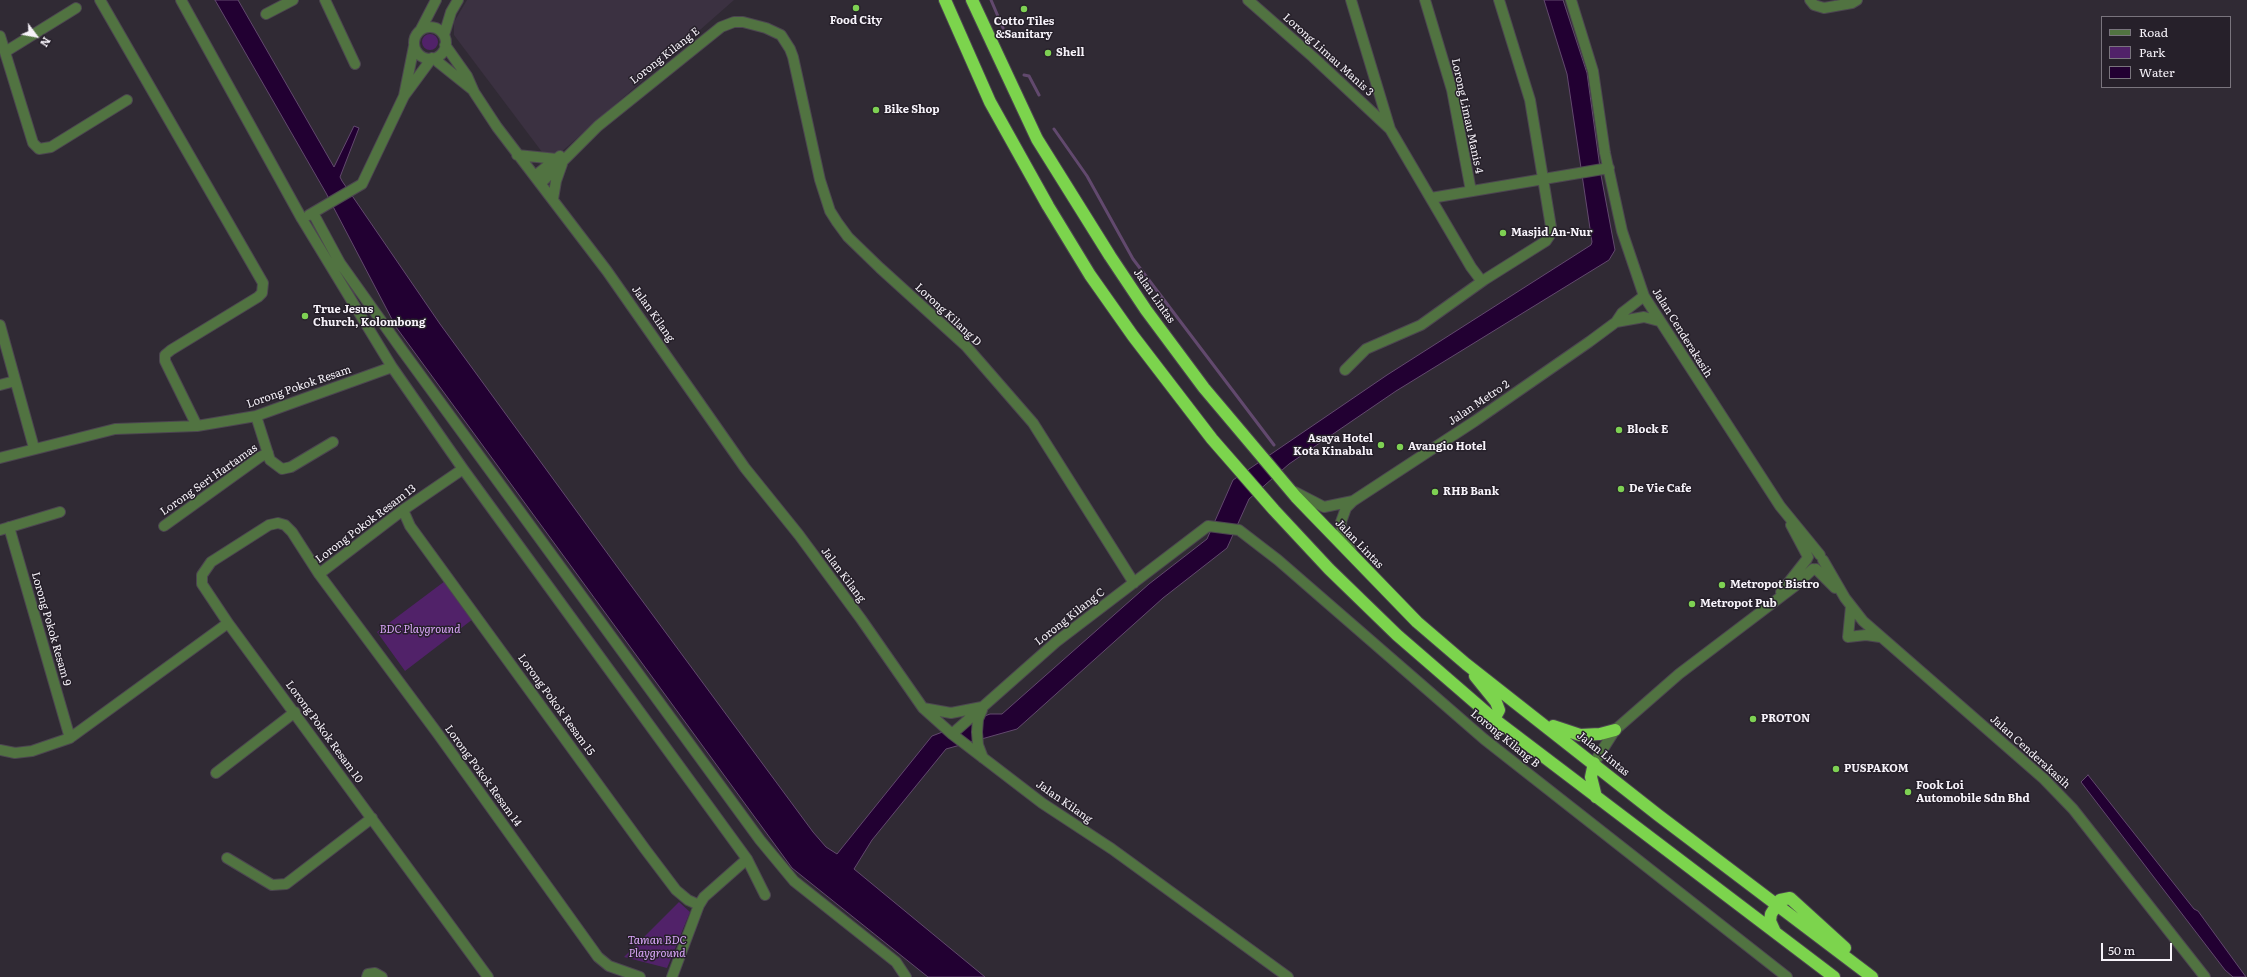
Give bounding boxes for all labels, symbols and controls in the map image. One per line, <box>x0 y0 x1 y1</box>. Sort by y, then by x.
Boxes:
marker: Food City <box>851 3 861 13</box>
marker: Cotto Tiles &Sanitary <box>1019 4 1029 14</box>
street label: Lorong Limau Manis 3 <box>1280 11 1376 99</box>
place label: Food City <box>830 14 882 28</box>
place label: Cotto Tiles &Sanitary <box>994 15 1054 41</box>
north arrow <box>16 16 56 56</box>
legend <box>2101 16 2231 88</box>
text: Road <box>2139 23 2168 41</box>
street label: Lorong Kilang E <box>628 25 702 87</box>
text: N <box>37 34 55 51</box>
text: Park <box>2139 43 2165 61</box>
place label: Shell <box>1056 46 1084 60</box>
marker: Shell <box>1043 48 1053 58</box>
street label: Lorong Limau Manis 4 <box>1448 57 1486 175</box>
text: Water <box>2139 63 2175 81</box>
place label: Bike Shop <box>884 103 940 117</box>
marker: Bike Shop <box>871 105 881 115</box>
place label: Masjid An-Nur <box>1511 226 1592 240</box>
marker: Masjid An-Nur <box>1498 228 1508 238</box>
street label: Jalan Lintas <box>1130 266 1178 326</box>
street label: Lorong Kilang D <box>912 281 984 349</box>
street label: Jalan Kilang <box>629 283 677 345</box>
street label: Jalan Cenderakasih <box>1649 286 1715 380</box>
place label: True Jesus Church, Kolombong <box>313 303 426 329</box>
marker: True Jesus Church, Kolombong <box>300 311 310 321</box>
street label: Lorong Pokok Resam <box>245 363 353 411</box>
street label: Jalan Metro 2 <box>1446 378 1512 428</box>
place label: Block E <box>1627 423 1668 437</box>
marker: Block E <box>1614 425 1624 435</box>
place label: Asaya Hotel Kota Kinabalu <box>1293 432 1373 458</box>
marker: Asaya Hotel Kota Kinabalu <box>1376 440 1386 450</box>
place label: Avangio Hotel <box>1408 440 1486 454</box>
street label: Lorong Seri Hartamas <box>158 441 260 519</box>
marker: Avangio Hotel <box>1395 442 1405 452</box>
street label: Lorong Pokok Resam 13 <box>313 482 419 566</box>
place label: De Vie Cafe <box>1629 482 1692 496</box>
marker: De Vie Cafe <box>1616 484 1626 494</box>
place label: RHB Bank <box>1443 485 1499 499</box>
marker: RHB Bank <box>1430 487 1440 497</box>
street label: Jalan Lintas <box>1332 517 1386 571</box>
street label: Jalan Kilang <box>818 545 868 605</box>
street label: Lorong Pokok Resam 9 <box>28 571 74 687</box>
place label: Metropot Bistro <box>1730 578 1819 592</box>
marker: Metropot Bistro <box>1717 580 1727 590</box>
street label: Lorong Kilang C <box>1032 586 1108 648</box>
place label: Metropot Pub <box>1700 597 1777 611</box>
marker: Metropot Pub <box>1687 599 1697 609</box>
park label: BDC Playground <box>380 623 460 637</box>
street label: Lorong Pokok Resam 15 <box>515 652 597 758</box>
street label: Lorong Pokok Resam 10 <box>283 678 365 786</box>
street label: Lorong Kilang B <box>1468 707 1542 771</box>
place label: PROTON <box>1761 712 1810 726</box>
street label: Jalan Cenderakasih <box>1987 713 2073 791</box>
marker: PROTON <box>1748 714 1758 724</box>
street label: Lorong Pokok Resam 14 <box>442 723 524 829</box>
street label: Jalan Lintas <box>1574 729 1632 779</box>
place label: PUSPAKOM <box>1844 762 1909 776</box>
marker: PUSPAKOM <box>1831 764 1841 774</box>
street label: Jalan Kilang <box>1033 778 1095 826</box>
place label: Fook Loi Automobile Sdn Bhd <box>1916 779 2030 805</box>
marker: Fook Loi Automobile Sdn Bhd <box>1903 787 1913 797</box>
park label: Taman BDC Playground <box>628 934 686 960</box>
scale bar <box>2103 935 2174 961</box>
text: 50 m <box>2108 941 2135 959</box>

